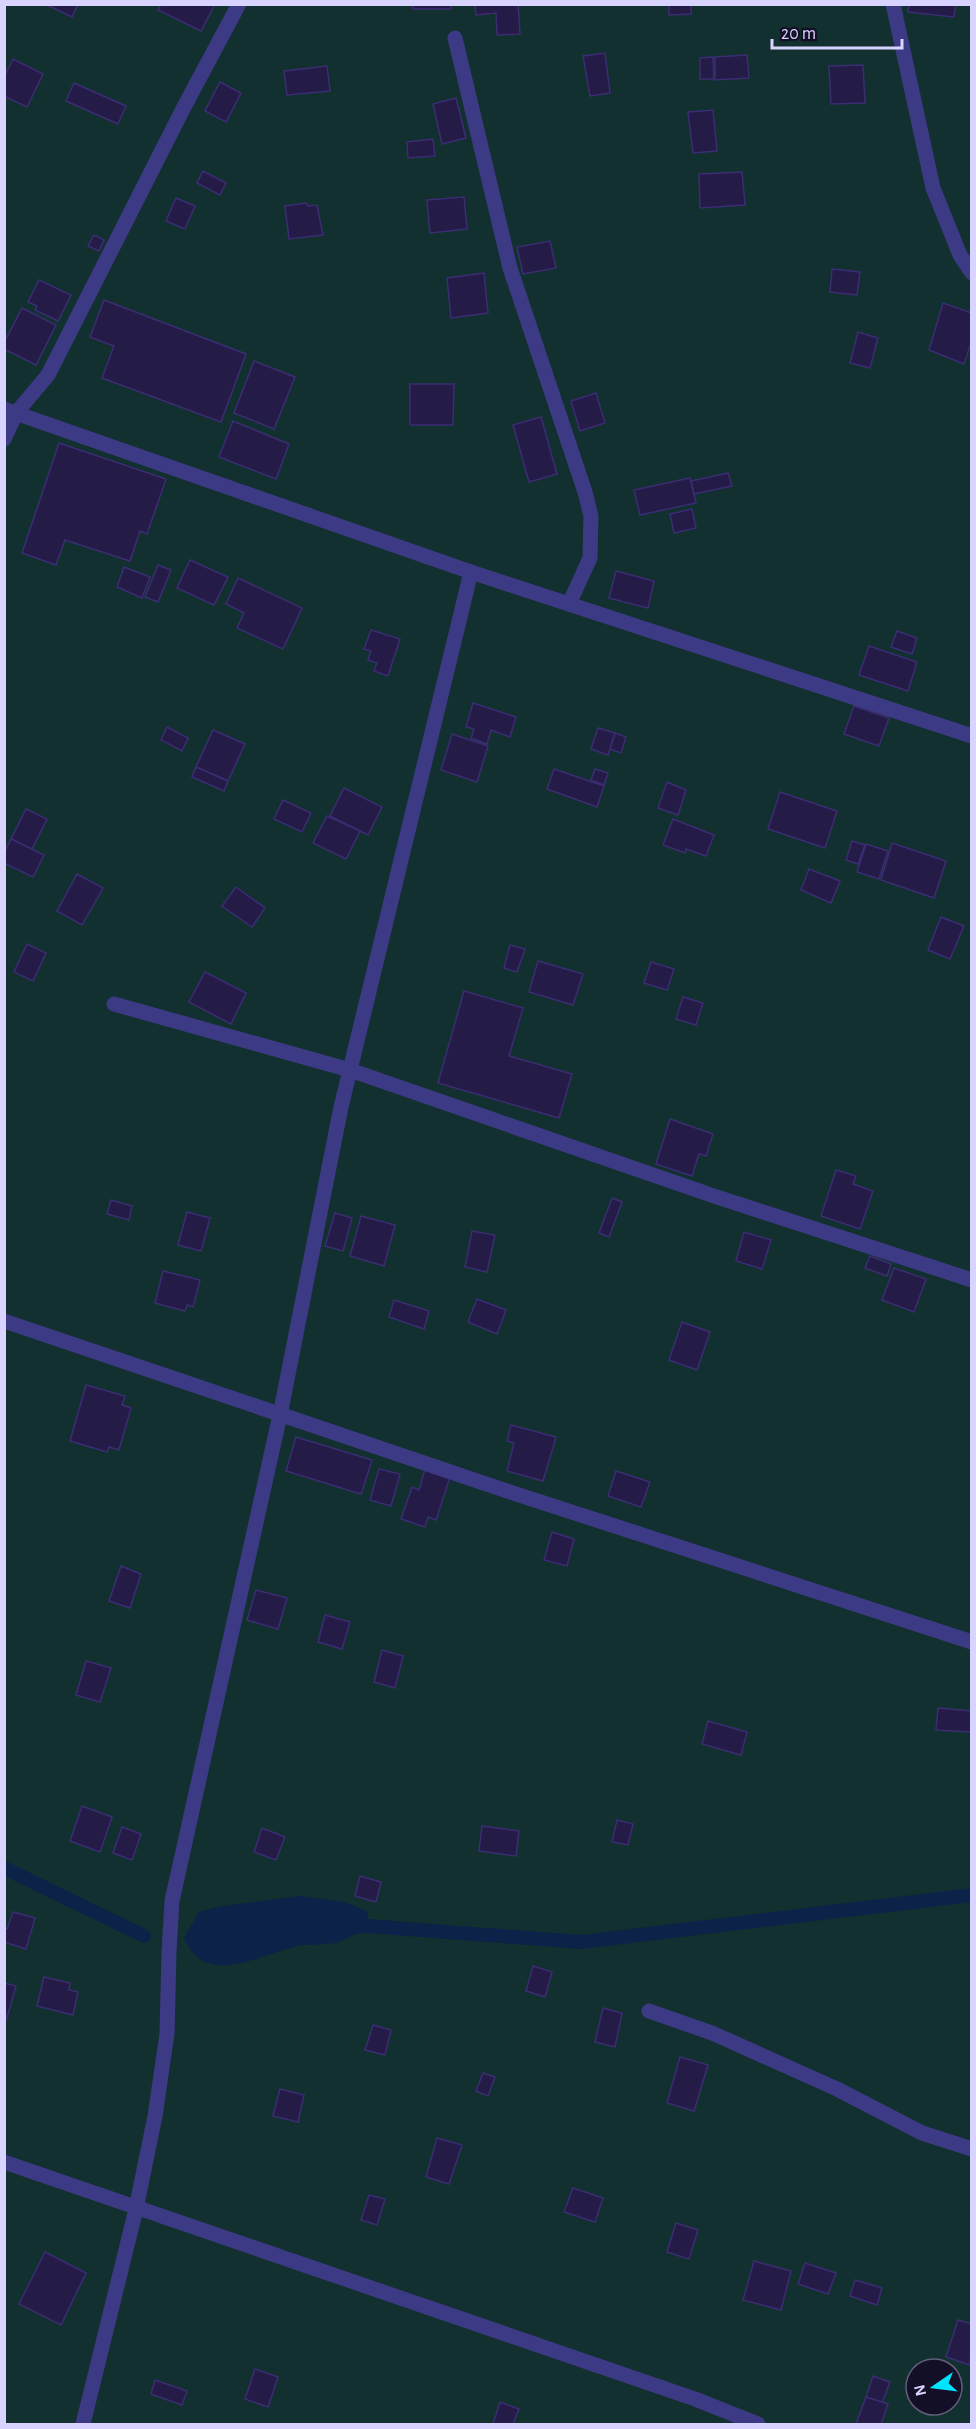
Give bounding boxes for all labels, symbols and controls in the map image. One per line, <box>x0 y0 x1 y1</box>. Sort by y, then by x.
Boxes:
scale bar <box>772 12 902 50</box>
text: 20 m <box>781 25 816 43</box>
north arrow <box>904 2357 964 2417</box>
text: N <box>911 2383 930 2398</box>

